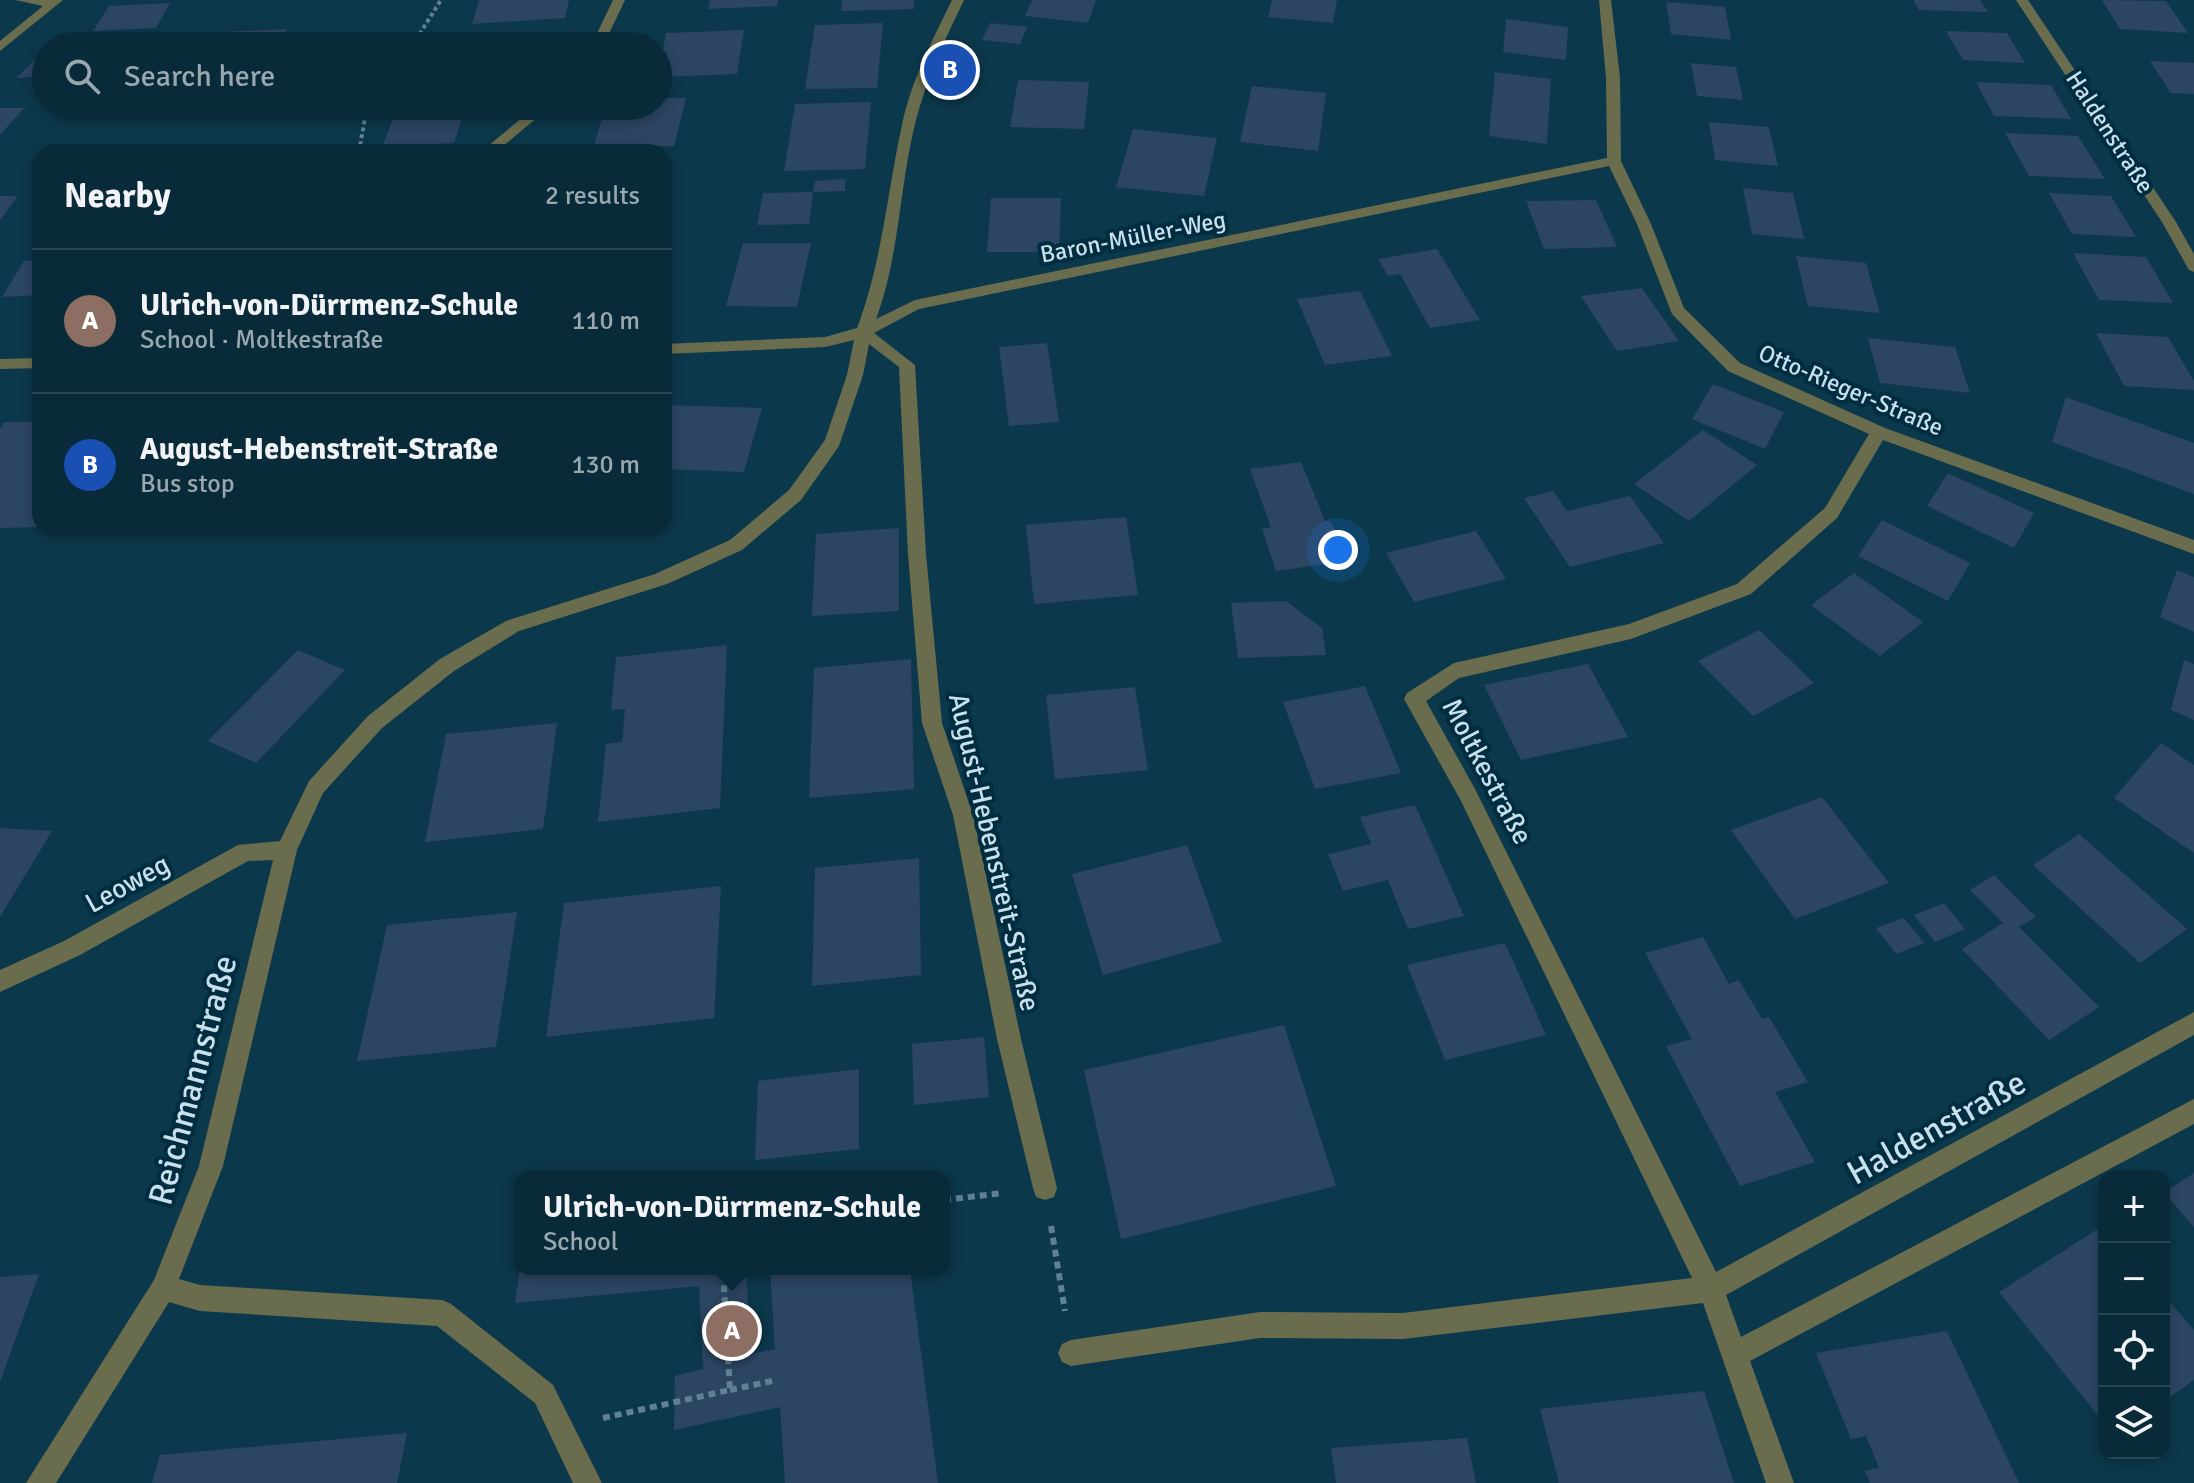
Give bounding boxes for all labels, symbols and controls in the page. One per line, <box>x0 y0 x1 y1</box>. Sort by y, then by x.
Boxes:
search box <box>32 32 672 120</box>
pin: B <box>924 40 976 100</box>
icon: search <box>60 54 104 98</box>
text: Search here <box>124 58 275 95</box>
street label: Haldenstraße <box>2059 65 2161 199</box>
text: Nearby <box>64 175 171 217</box>
text: 2 results <box>545 180 640 212</box>
street label: Baron-Müller-Weg <box>1038 204 1228 270</box>
text: Ulrich-von-Dürrmenz-Schule <box>140 287 518 324</box>
text: A <box>82 305 98 337</box>
text: 110 m <box>571 305 640 337</box>
text: School · Moltkestraße <box>140 324 384 356</box>
street label: Otto-Rieger-Straße <box>1754 338 1948 442</box>
text: August-Hebenstreit-Straße <box>140 431 498 468</box>
text: B <box>82 449 98 481</box>
text: 130 m <box>571 449 640 481</box>
text: Bus stop <box>140 468 235 500</box>
your location <box>1318 530 1358 570</box>
street label: August-Hebenstreit-Straße <box>941 690 1047 1014</box>
street label: Moltkestraße <box>1435 693 1540 850</box>
street label: Leoweg <box>80 847 175 921</box>
street label: Reichmannstraße <box>139 951 246 1210</box>
street label: Haldenstraße <box>1840 1061 2033 1194</box>
popup <box>514 1171 950 1275</box>
map controls <box>2098 1171 2170 1459</box>
button: + <box>2098 1171 2170 1243</box>
text: Ulrich-von-Dürrmenz-Schule <box>543 1189 921 1226</box>
text: School <box>543 1226 618 1258</box>
button: − <box>2098 1243 2170 1315</box>
pin: A <box>706 1301 758 1361</box>
button: locate <box>2098 1315 2170 1387</box>
button: layers <box>2098 1387 2170 1459</box>

